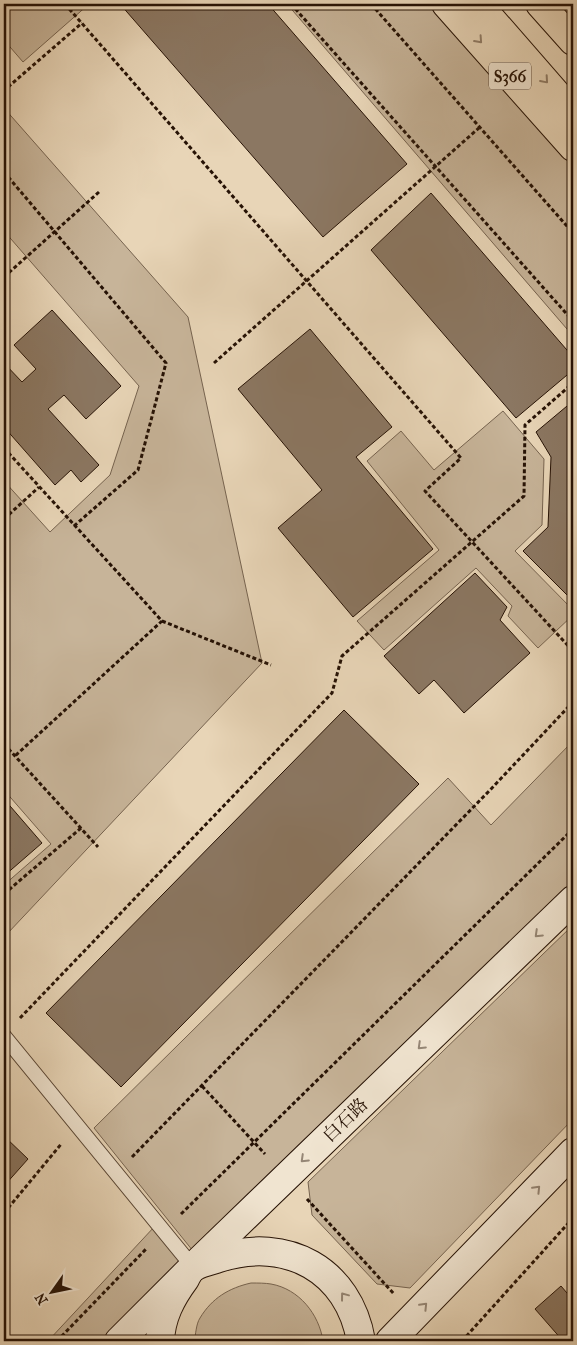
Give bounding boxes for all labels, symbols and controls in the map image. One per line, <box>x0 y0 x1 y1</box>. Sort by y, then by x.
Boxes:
one-way arrow <box>473 35 482 44</box>
road number: S366 <box>489 62 531 90</box>
one-way arrow <box>539 74 547 83</box>
one-way arrow <box>535 928 544 937</box>
one-way arrow <box>418 1041 427 1050</box>
street label: 白石路 <box>319 1094 372 1147</box>
one-way arrow <box>301 1153 310 1162</box>
one-way arrow <box>531 1186 540 1195</box>
north arrow <box>28 1268 78 1318</box>
text: N <box>31 1289 52 1308</box>
one-way arrow <box>341 1292 350 1302</box>
one-way arrow <box>418 1303 427 1312</box>

